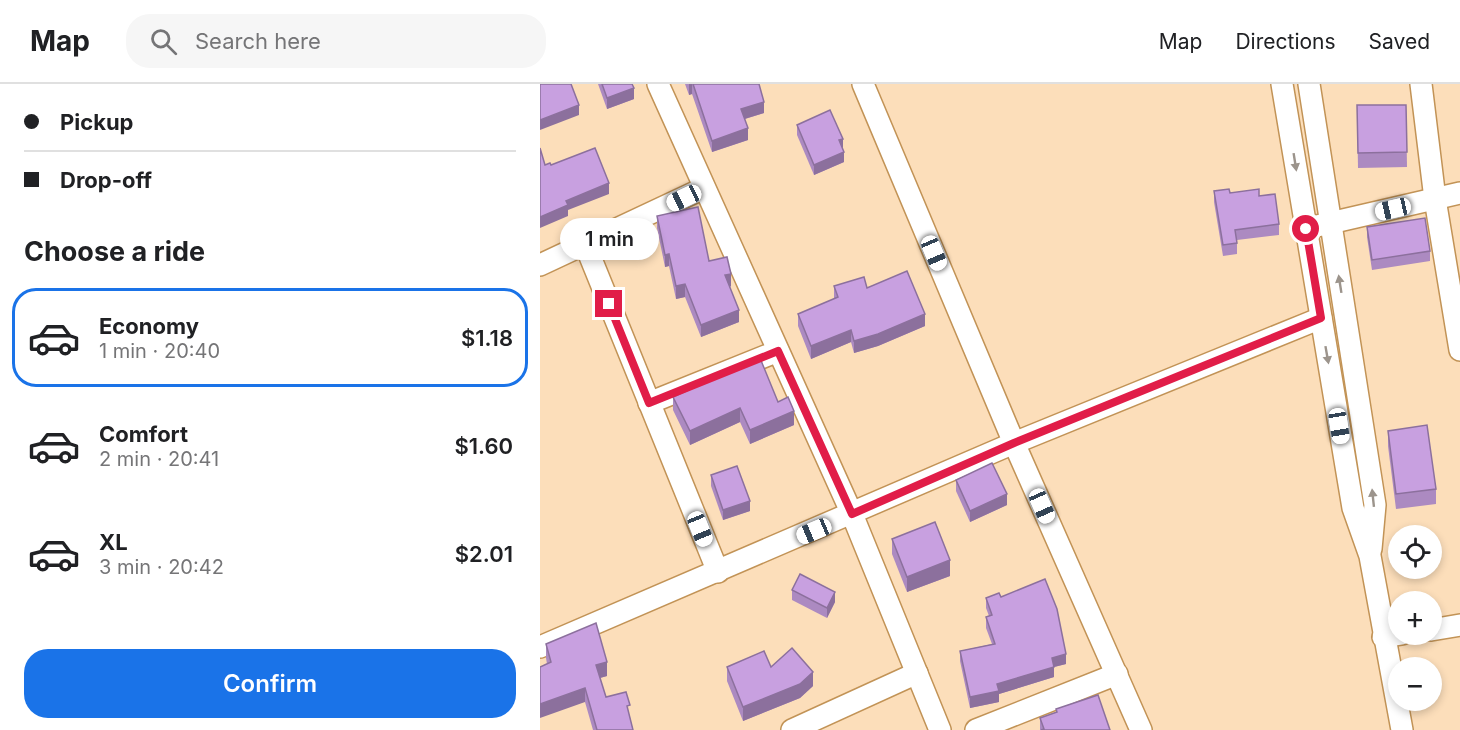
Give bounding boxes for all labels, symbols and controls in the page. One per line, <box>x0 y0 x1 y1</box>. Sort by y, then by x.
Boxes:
search box <box>126 14 546 68</box>
text: Map <box>30 24 90 58</box>
icon: search <box>147 25 180 58</box>
text: Search here <box>195 28 321 54</box>
text: Map <box>1159 29 1202 54</box>
text: Directions <box>1235 29 1336 54</box>
text: Saved <box>1369 29 1430 54</box>
text: Pickup <box>60 109 134 135</box>
one-way arrow <box>1291 153 1300 172</box>
text: Drop-off <box>60 167 152 193</box>
car <box>664 182 704 214</box>
car <box>1373 196 1413 222</box>
route start <box>1292 215 1319 242</box>
callout: 1 min <box>560 217 658 259</box>
text: 1 min <box>585 227 634 251</box>
car <box>919 233 949 273</box>
text: Choose a ride <box>24 235 205 268</box>
one-way arrow <box>1336 275 1345 294</box>
route end <box>595 290 622 317</box>
icon: car <box>27 311 81 365</box>
text: Economy <box>99 313 199 339</box>
text: $1.18 <box>461 325 513 351</box>
text: 1 min · 20:40 <box>99 339 220 363</box>
one-way arrow <box>1323 345 1332 364</box>
car <box>1327 407 1351 445</box>
icon: car <box>27 419 81 473</box>
text: Comfort <box>99 421 188 447</box>
text: $1.60 <box>454 433 513 459</box>
text: 2 min · 20:41 <box>99 447 219 471</box>
car <box>1026 486 1058 526</box>
one-way arrow <box>1368 488 1378 507</box>
car <box>685 509 715 549</box>
car <box>794 516 834 546</box>
map controls <box>1388 525 1442 711</box>
button: locate <box>1388 525 1442 579</box>
icon: car <box>27 527 81 581</box>
text: XL <box>99 529 128 555</box>
text: $2.01 <box>455 541 513 567</box>
text: 3 min · 20:42 <box>99 555 224 579</box>
button: + <box>1388 591 1442 645</box>
button: Confirm <box>24 649 516 718</box>
button: − <box>1388 657 1442 711</box>

